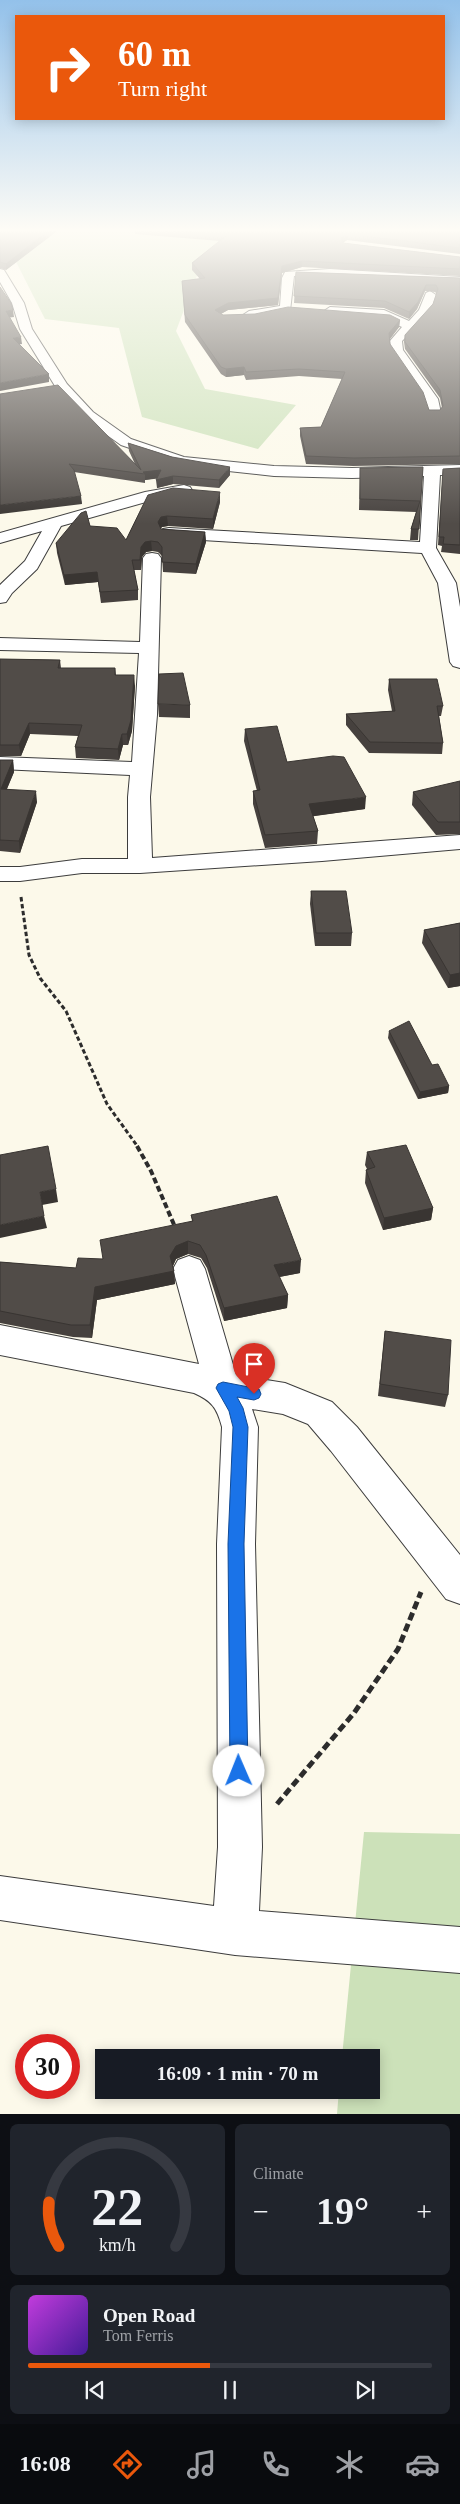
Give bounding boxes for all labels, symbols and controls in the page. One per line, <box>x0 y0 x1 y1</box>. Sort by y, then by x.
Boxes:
icon: right <box>35 35 100 100</box>
text: 60 m <box>118 35 191 74</box>
text: Turn right <box>118 76 207 101</box>
pin <box>233 1343 275 1394</box>
icon: arrive <box>240 1350 268 1378</box>
position arrow <box>212 1744 264 1796</box>
speed limit sign: 30 <box>15 2034 80 2099</box>
text: 16:09 · 1 min · 70 m <box>157 2063 318 2084</box>
text: Climate <box>253 2165 304 2182</box>
text: 22 <box>92 2179 144 2236</box>
text: 19° <box>316 2190 369 2232</box>
text: − <box>253 2196 269 2227</box>
text: + <box>416 2196 432 2227</box>
text: km/h <box>99 2235 136 2255</box>
text: Open Road <box>103 2305 195 2326</box>
text: Tom Ferris <box>103 2327 173 2344</box>
icon: previous <box>81 2376 109 2404</box>
icon: pause <box>216 2376 244 2404</box>
icon: next <box>351 2376 379 2404</box>
icon: directions <box>110 2447 145 2482</box>
icon: music <box>184 2447 219 2482</box>
icon: phone <box>258 2447 293 2482</box>
icon: climate <box>332 2447 367 2482</box>
icon: car <box>405 2447 440 2482</box>
text: 16:08 <box>19 2451 71 2476</box>

